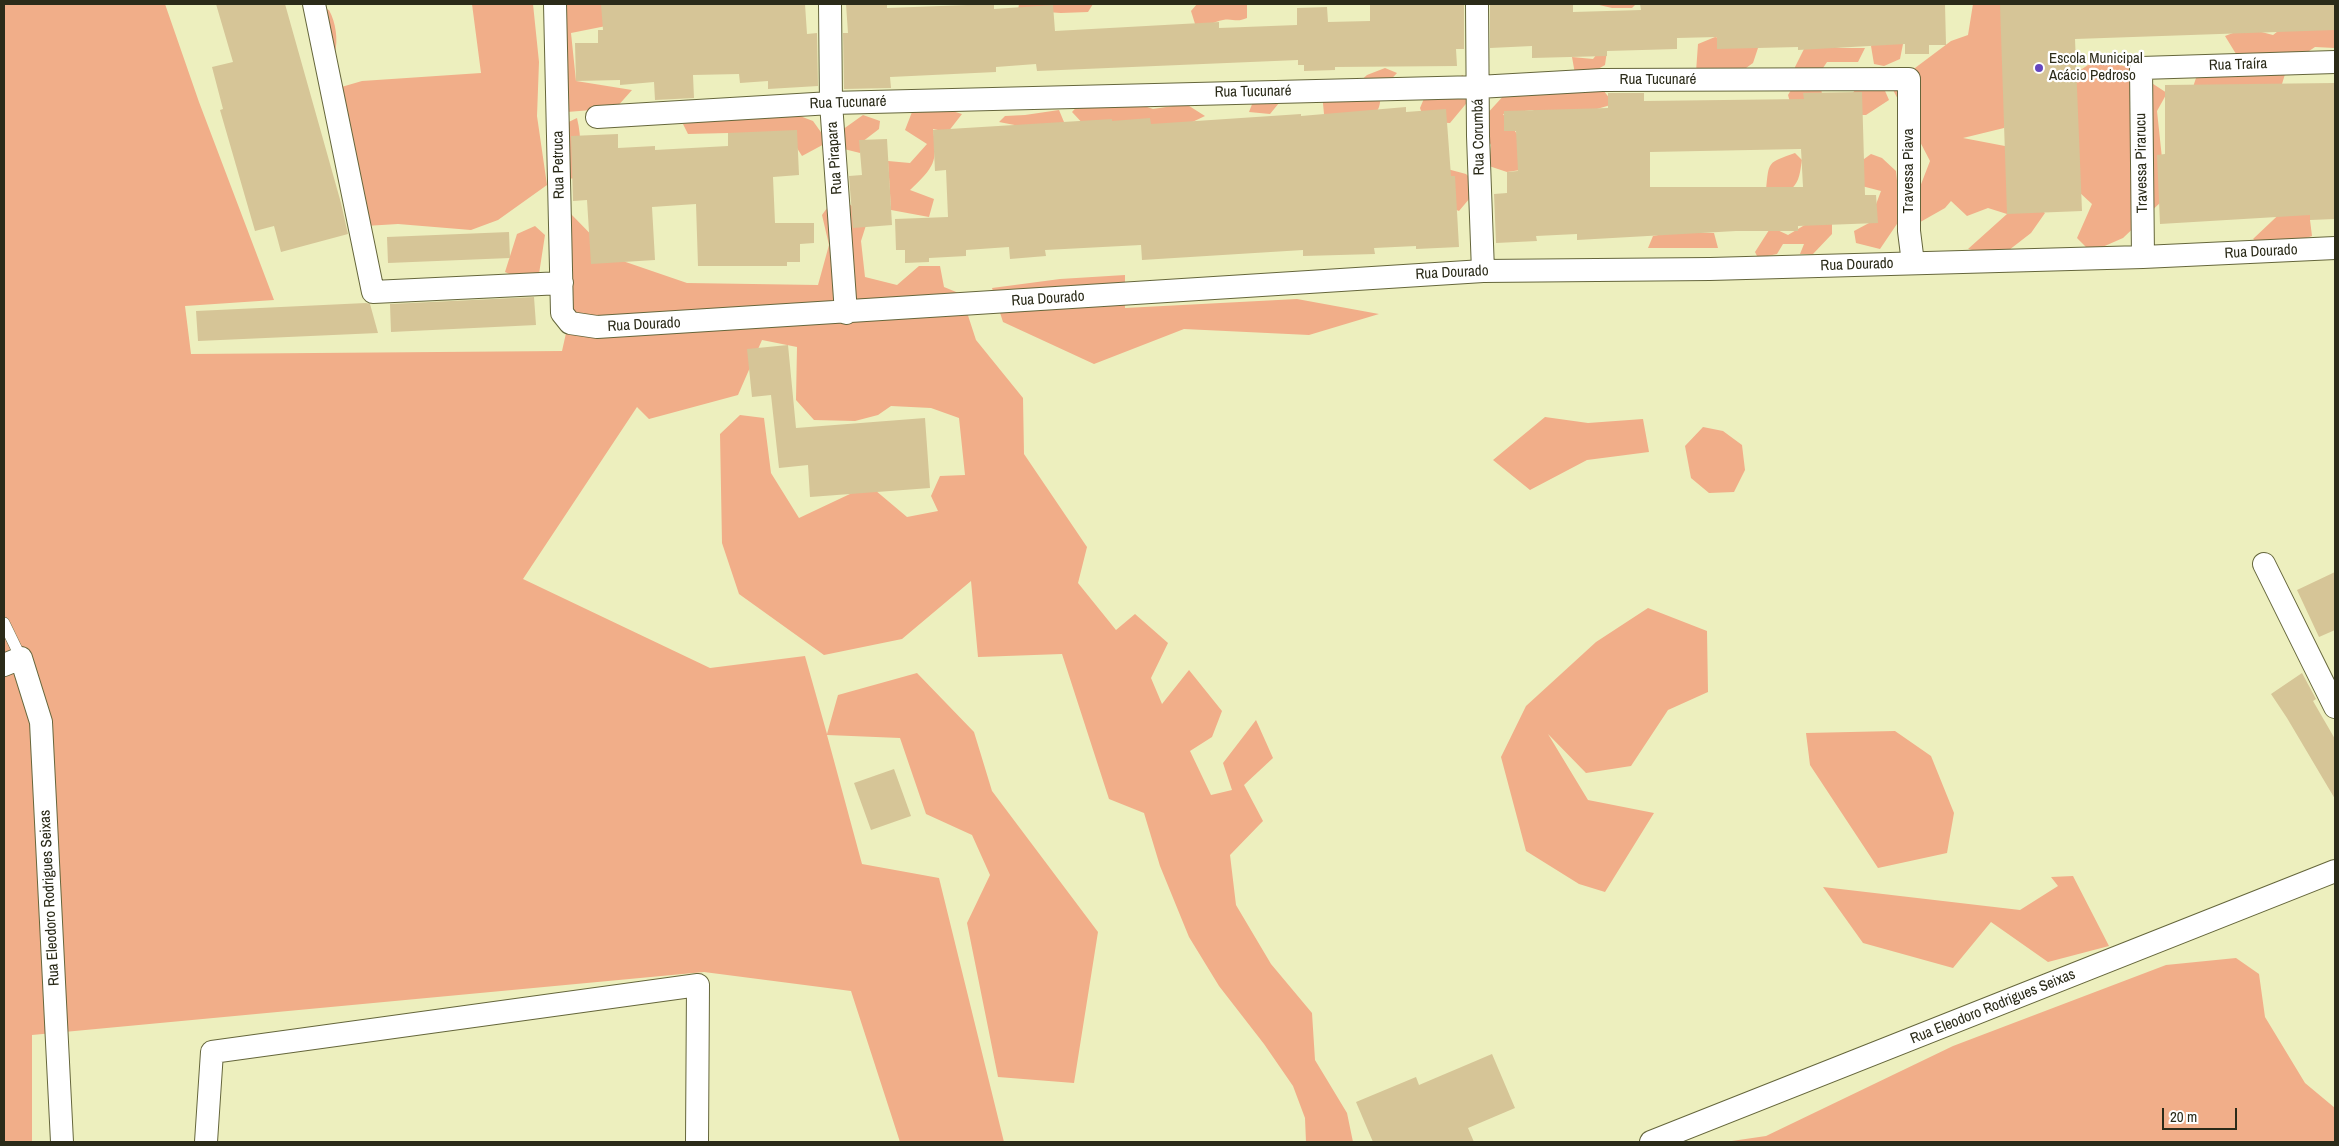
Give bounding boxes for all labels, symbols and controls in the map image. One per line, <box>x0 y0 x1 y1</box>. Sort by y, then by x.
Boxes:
place label: Escola Municipal Acácio Pedroso <box>2049 50 2143 85</box>
street label: Rua Traíra <box>2209 55 2267 75</box>
marker: Escola Municipal Acácio Pedroso <box>2033 62 2045 74</box>
street label: Rua Tucunaré <box>1620 71 1696 89</box>
street label: Rua Tucunaré <box>1214 82 1292 102</box>
street label: Rua Tucunaré <box>809 93 887 113</box>
street label: Rua Corumbá <box>1469 99 1489 175</box>
street label: Travessa Pirarucu <box>2132 113 2152 213</box>
street label: Rua Pirapara <box>823 121 847 195</box>
street label: Travessa Piava <box>1900 128 1918 214</box>
street label: Rua Petruca <box>549 131 569 199</box>
street label: Rua Dourado <box>2224 241 2298 263</box>
street label: Rua Dourado <box>1820 255 1894 275</box>
street label: Rua Dourado <box>1415 262 1489 284</box>
street label: Rua Dourado <box>1011 287 1085 311</box>
street label: Rua Dourado <box>607 314 681 336</box>
street label: Rua Eleodoro Rodrigues Seixas <box>36 809 64 987</box>
street label: Rua Eleodoro Rodrigues Seixas <box>1908 966 2078 1048</box>
scale bar <box>2164 1098 2239 1130</box>
text: 20 m <box>2170 1106 2197 1127</box>

